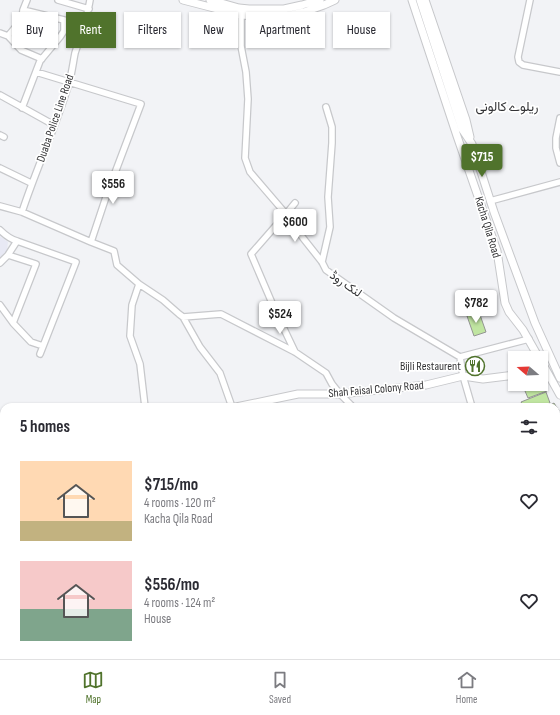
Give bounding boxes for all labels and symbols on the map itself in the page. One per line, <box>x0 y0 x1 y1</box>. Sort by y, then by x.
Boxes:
street label: Duaba Police Line Road <box>33 72 78 164</box>
district label: ریلوے کالونی <box>476 99 538 115</box>
pin: $715 <box>458 144 506 178</box>
pin: $556 <box>89 171 137 205</box>
street label: Kacha Qila Road <box>471 195 504 260</box>
pin: $600 <box>271 209 319 243</box>
street label: لنک روڈ <box>327 268 365 301</box>
pin: $782 <box>452 290 500 324</box>
pin: $524 <box>256 301 304 335</box>
north arrow <box>508 351 548 391</box>
restaurant icon: Bijli Restaurent <box>464 355 486 377</box>
place label: Bijli Restaurent <box>400 359 461 374</box>
street label: Shah Faisal Colony Road <box>328 378 424 401</box>

